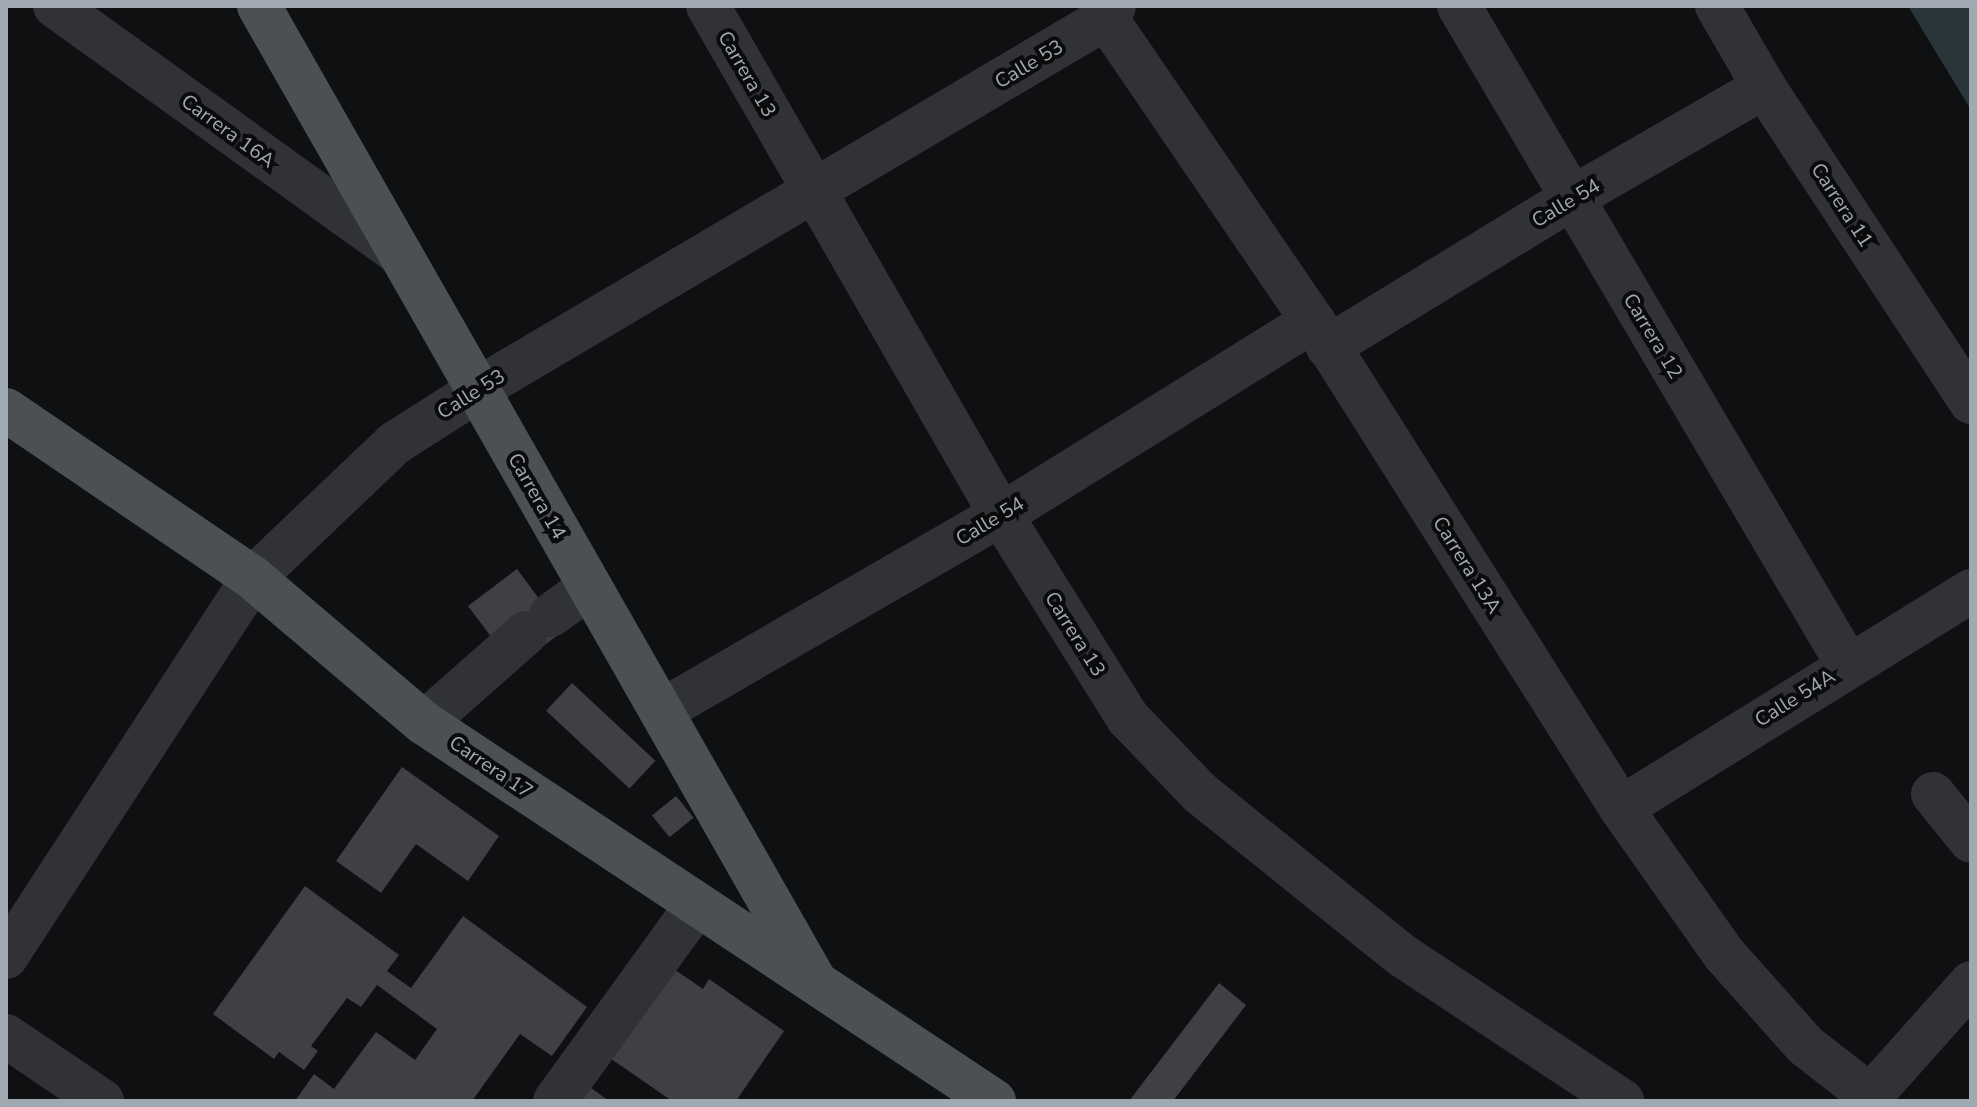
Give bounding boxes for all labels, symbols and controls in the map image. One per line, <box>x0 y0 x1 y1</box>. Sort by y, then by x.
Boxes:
street label: Carrera 13 <box>713 27 781 121</box>
street label: Calle 53 <box>991 34 1067 94</box>
street label: Carrera 16A <box>176 89 280 173</box>
street label: Carrera 11 <box>1806 158 1878 252</box>
street label: Calle 54 <box>1528 173 1604 233</box>
street label: Carrera 12 <box>1618 289 1688 383</box>
street label: Calle 53 <box>433 364 509 424</box>
street label: Carrera 14 <box>503 449 571 543</box>
street label: Calle 54 <box>952 491 1028 551</box>
street label: Carrera 13A <box>1428 512 1506 618</box>
street label: Carrera 13 <box>1040 587 1110 681</box>
street label: Calle 54A <box>1751 664 1839 732</box>
street label: Carrera 17 <box>445 730 537 804</box>

